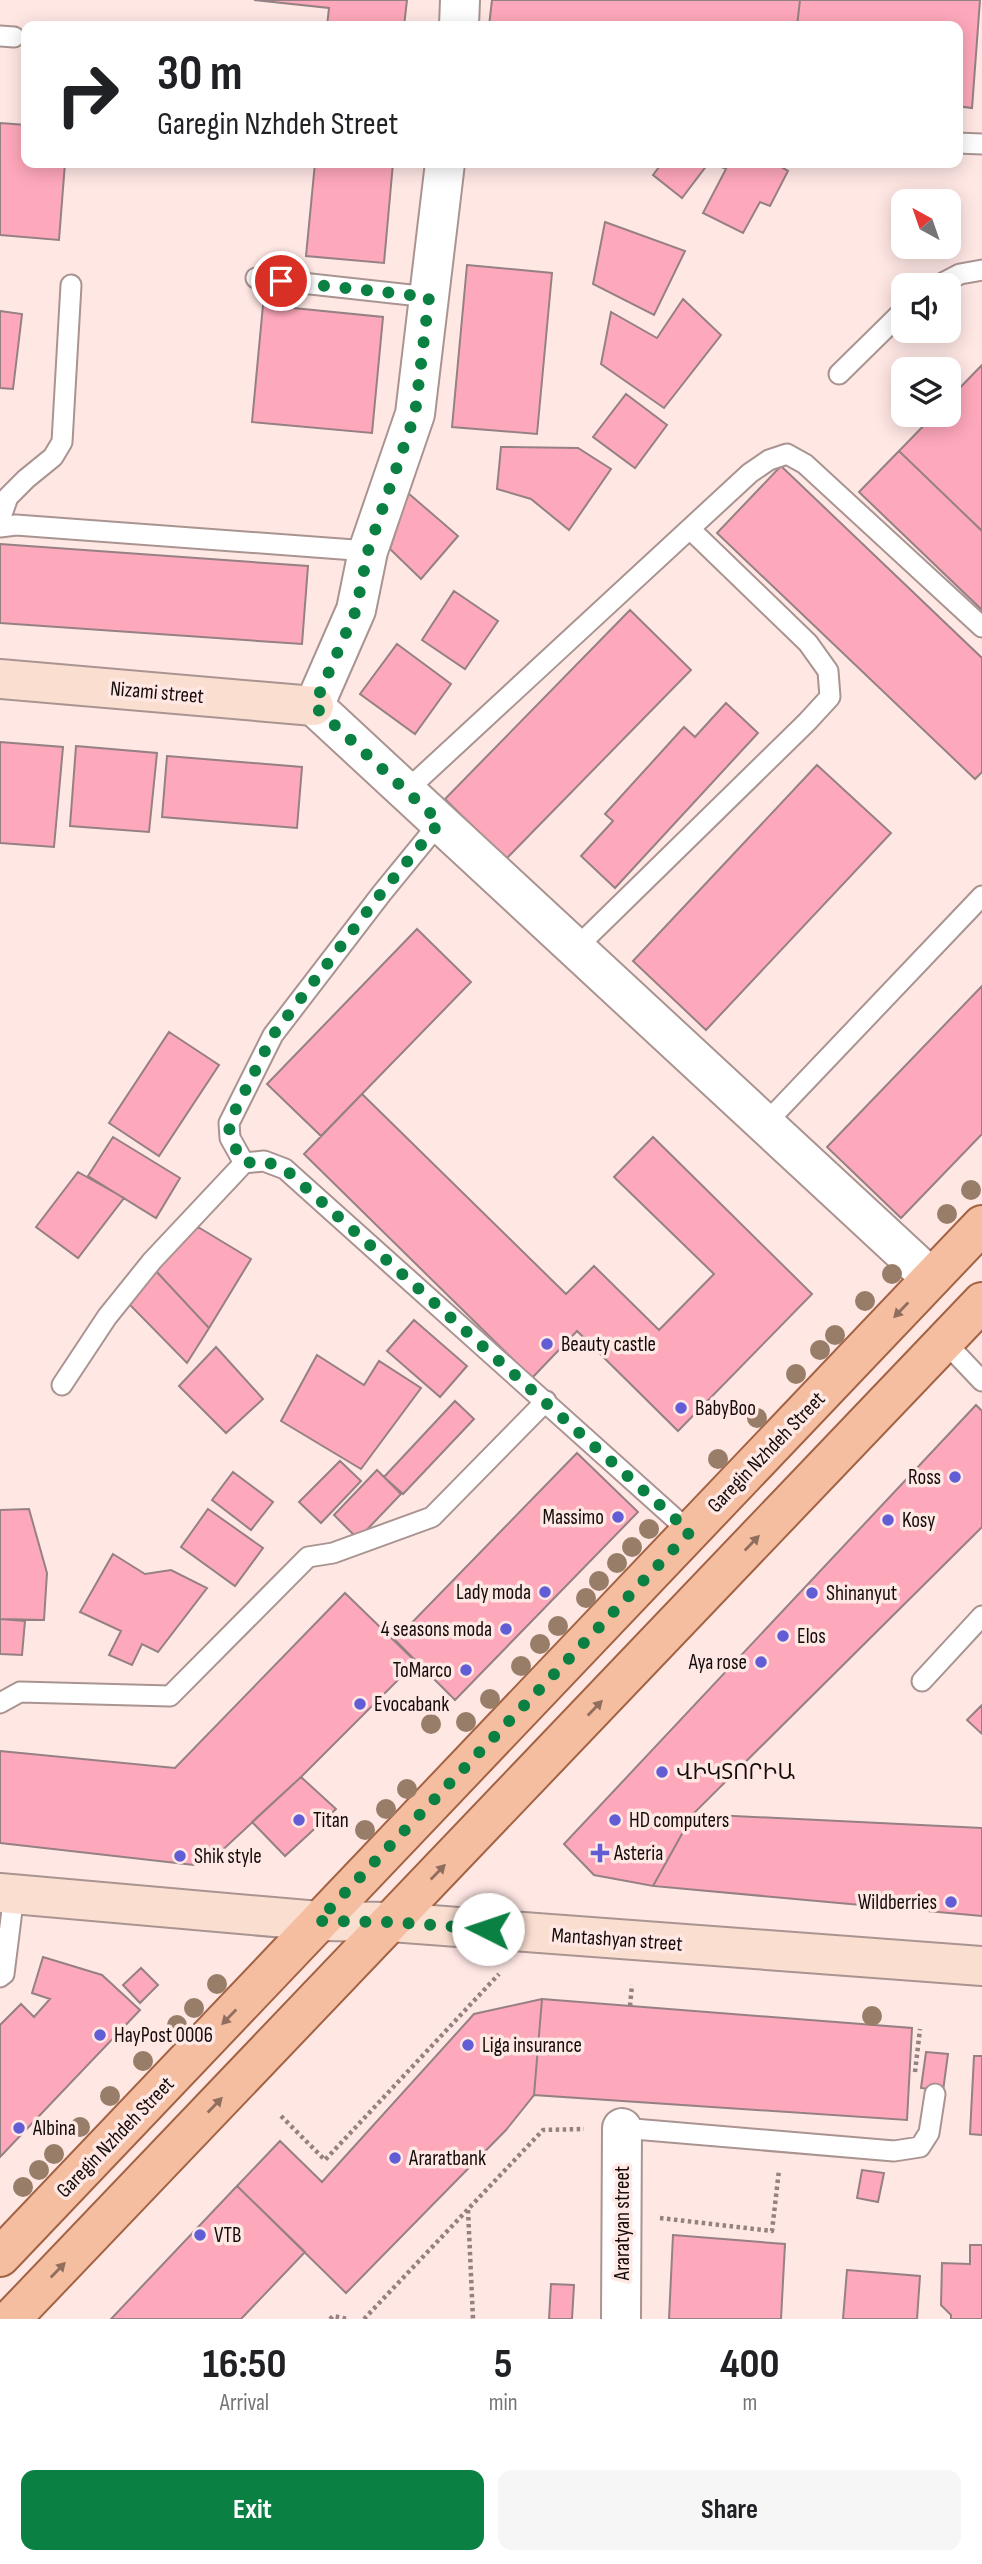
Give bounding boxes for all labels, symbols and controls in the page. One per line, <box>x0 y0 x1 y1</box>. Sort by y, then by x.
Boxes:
text: 30 m <box>157 45 242 104</box>
icon: right <box>42 49 133 140</box>
text: Garegin Nzhdeh Street <box>157 105 398 144</box>
north arrow <box>891 189 961 259</box>
map controls <box>891 189 961 427</box>
pin <box>251 251 311 311</box>
icon: arrive <box>262 262 300 300</box>
button: sound <box>891 273 961 343</box>
button: layers <box>891 357 961 427</box>
street label: Nizami street <box>109 676 205 709</box>
one-way arrow <box>894 1301 910 1318</box>
place label: Beauty castle <box>561 1332 656 1357</box>
marker: Beauty castle <box>539 1336 555 1352</box>
street label: Garegin Nzhdeh Street <box>702 1387 830 1518</box>
place label: BabyBoo <box>695 1396 756 1421</box>
marker: BabyBoo <box>673 1400 689 1416</box>
place label: Ross <box>908 1465 941 1490</box>
marker: Ross <box>947 1469 963 1485</box>
place label: Massimo <box>542 1505 604 1530</box>
place label: Kosy <box>902 1508 935 1533</box>
marker: Massimo <box>610 1509 626 1525</box>
marker: Kosy <box>880 1512 896 1528</box>
one-way arrow <box>744 1535 760 1552</box>
place label: Lady moda <box>456 1580 531 1605</box>
place label: Shinanyut <box>826 1581 897 1606</box>
marker: Lady moda <box>537 1584 553 1600</box>
marker: Shinanyut <box>804 1585 820 1601</box>
place label: 4 seasons moda <box>381 1617 492 1642</box>
marker: 4 seasons moda <box>498 1621 514 1637</box>
place label: Elos <box>797 1624 826 1649</box>
marker: Elos <box>775 1628 791 1644</box>
place label: Aya rose <box>688 1650 747 1675</box>
marker: Aya rose <box>753 1654 769 1670</box>
place label: ToMarco <box>393 1658 452 1683</box>
marker: ToMarco <box>458 1662 474 1678</box>
place label: Evocabank <box>374 1692 449 1717</box>
marker: Evocabank <box>352 1696 368 1712</box>
one-way arrow <box>587 1699 604 1716</box>
place label: ՎԻԿՏՈՐԻԱ <box>676 1760 795 1785</box>
marker: ՎԻԿՏՈՐԻԱ <box>654 1764 670 1780</box>
place label: Titan <box>313 1808 349 1833</box>
place label: HD computers <box>629 1808 729 1833</box>
marker: Titan <box>291 1812 307 1828</box>
marker: HD computers <box>607 1812 623 1828</box>
place label: Asteria <box>613 1841 663 1866</box>
place label: Shik style <box>194 1844 262 1869</box>
marker: Asteria <box>592 1845 608 1861</box>
marker: Shik style <box>172 1848 188 1864</box>
one-way arrow <box>430 1864 446 1881</box>
place label: Wildberries <box>858 1890 937 1915</box>
position arrow <box>451 1892 525 1966</box>
marker: Wildberries <box>943 1894 959 1910</box>
street label: Mantashyan street <box>550 1922 683 1957</box>
one-way arrow <box>222 2008 238 2025</box>
place label: HayPost 0006 <box>114 2023 213 2048</box>
marker: HayPost 0006 <box>92 2027 108 2043</box>
place label: Liga insurance <box>482 2033 582 2058</box>
marker: Liga insurance <box>460 2037 476 2053</box>
street label: Garegin Nzhdeh Street <box>51 2072 179 2203</box>
one-way arrow <box>207 2097 223 2114</box>
place label: Albina <box>32 2116 76 2141</box>
marker: Albina <box>11 2120 27 2136</box>
place label: Araratbank <box>408 2146 486 2171</box>
marker: Araratbank <box>387 2150 403 2166</box>
street label: Araratyan street <box>610 2166 635 2281</box>
place label: VTB <box>214 2223 241 2248</box>
marker: VTB <box>192 2227 208 2243</box>
one-way arrow <box>50 2261 67 2278</box>
text: 16:50 <box>202 2339 286 2390</box>
text: 5 <box>494 2339 512 2390</box>
text: 400 <box>720 2339 780 2390</box>
text: Arrival <box>220 2389 269 2417</box>
text: min <box>489 2389 518 2417</box>
text: m <box>742 2389 757 2417</box>
button: Exit <box>21 2470 484 2550</box>
button: Share <box>498 2470 961 2550</box>

